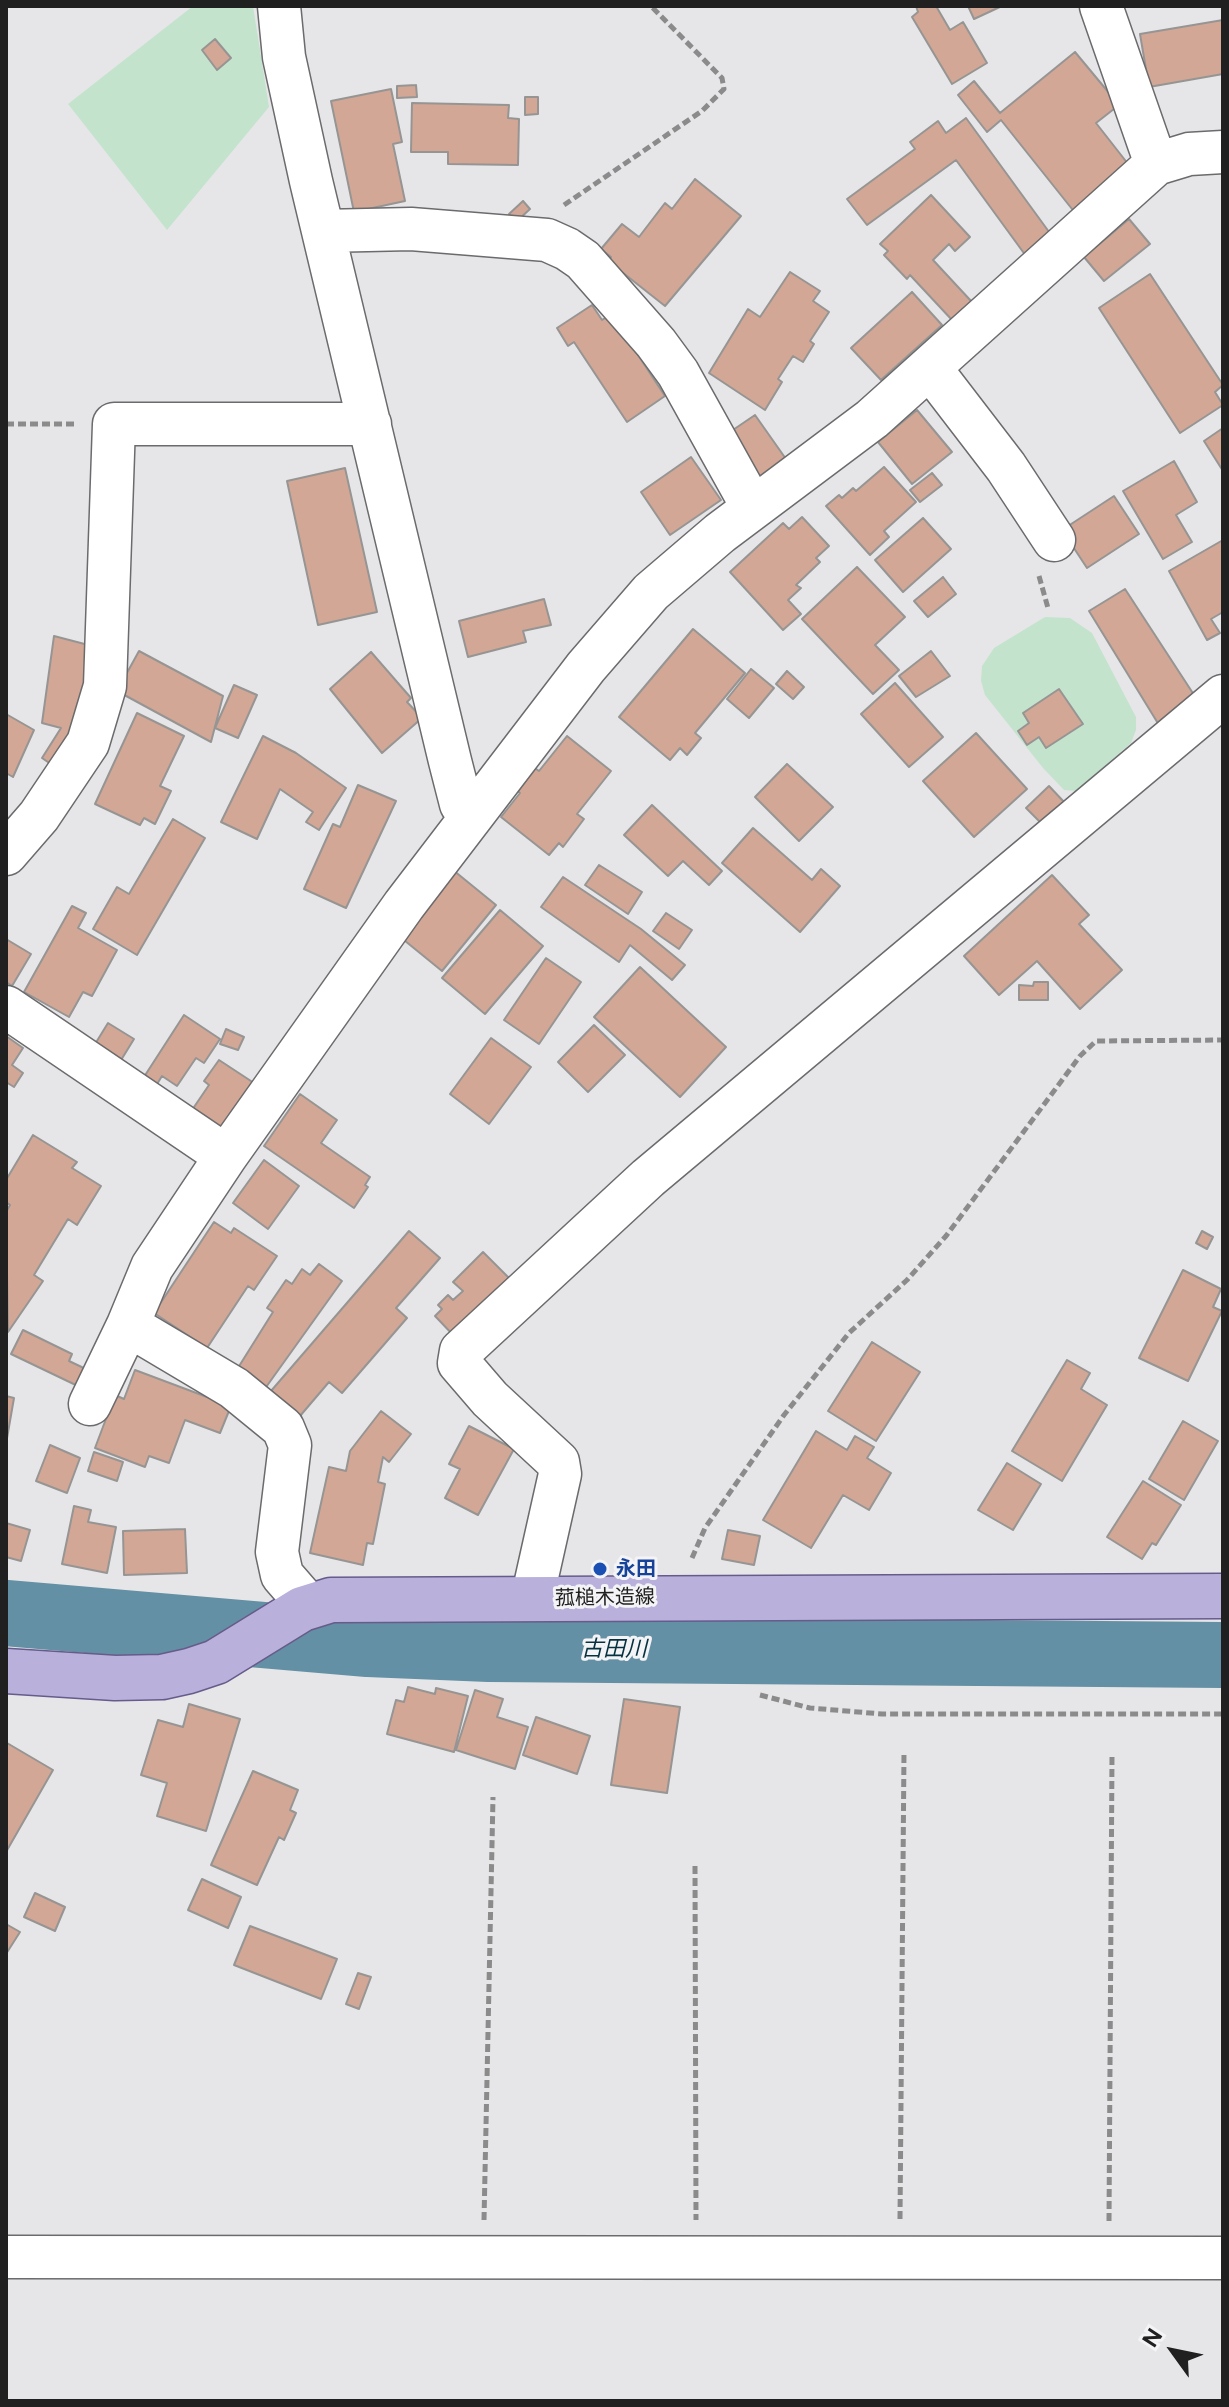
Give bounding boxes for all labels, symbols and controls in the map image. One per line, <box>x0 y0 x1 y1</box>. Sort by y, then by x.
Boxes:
place label: 永田 <box>616 1557 656 1581</box>
marker: 永田 <box>591 1560 609 1578</box>
street label: 菰槌木造線 <box>555 1585 655 1611</box>
water label: 古田川 <box>581 1637 647 1663</box>
north arrow <box>1133 2311 1213 2391</box>
text: N <box>1136 2323 1168 2352</box>

